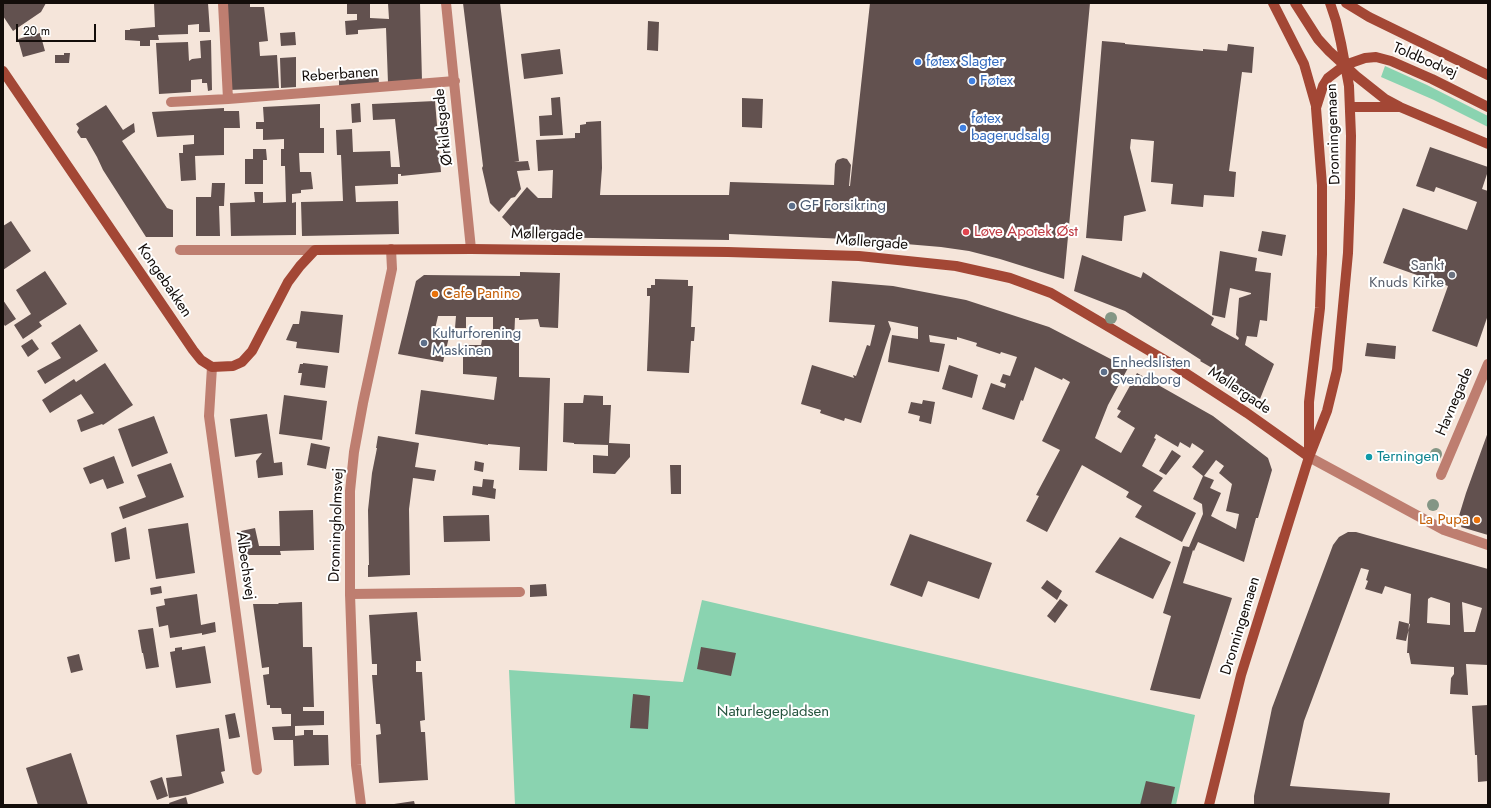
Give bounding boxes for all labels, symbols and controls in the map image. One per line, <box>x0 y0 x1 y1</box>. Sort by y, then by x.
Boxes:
scale bar <box>18 16 98 42</box>
text: 20 m <box>23 22 50 40</box>
street label: Toldbodvej <box>1390 39 1460 83</box>
place label: føtex Slagter <box>926 53 1004 71</box>
marker: føtex Slagter <box>913 57 923 67</box>
street label: Reberbanen <box>301 63 379 87</box>
place label: Føtex <box>980 72 1013 90</box>
marker: Føtex <box>967 76 977 86</box>
street label: Dronningemaen <box>1323 83 1345 185</box>
street label: Ørkildsgade <box>431 87 457 167</box>
place label: føtex bagerudsalg <box>971 110 1050 145</box>
marker: føtex bagerudsalg <box>958 123 968 133</box>
place label: GF Forsikring <box>800 197 886 215</box>
marker: GF Forsikring <box>787 201 797 211</box>
place label: Løve Apotek Øst <box>974 223 1078 241</box>
street label: Møllergade <box>511 225 583 245</box>
marker: Løve Apotek Øst <box>961 227 971 237</box>
street label: Møllergade <box>835 232 909 254</box>
street label: Kongebakken <box>133 241 195 321</box>
place label: Sankt Knuds Kirke <box>1369 257 1444 292</box>
marker: Sankt Knuds Kirke <box>1447 270 1457 280</box>
place label: Cafe Panino <box>443 285 520 303</box>
marker: Cafe Panino <box>430 289 440 299</box>
place label: Kulturforening Maskinen <box>432 325 521 360</box>
marker: Kulturforening Maskinen <box>419 338 429 348</box>
place label: Enhedslisten Svendborg <box>1112 354 1191 389</box>
street label: Møllergade <box>1204 363 1274 419</box>
street label: Havnegade <box>1433 365 1477 439</box>
marker: Enhedslisten Svendborg <box>1099 367 1109 377</box>
place label: Terningen <box>1377 448 1439 466</box>
marker: Terningen <box>1364 452 1374 462</box>
street label: Dronningholmsvej <box>326 468 348 582</box>
place label: La Pupa <box>1419 511 1469 529</box>
marker: La Pupa <box>1472 515 1482 525</box>
street label: Albechsvej <box>231 531 259 601</box>
street label: Dronningemaen <box>1218 575 1264 677</box>
park label: Naturlegepladsen <box>717 703 829 721</box>

